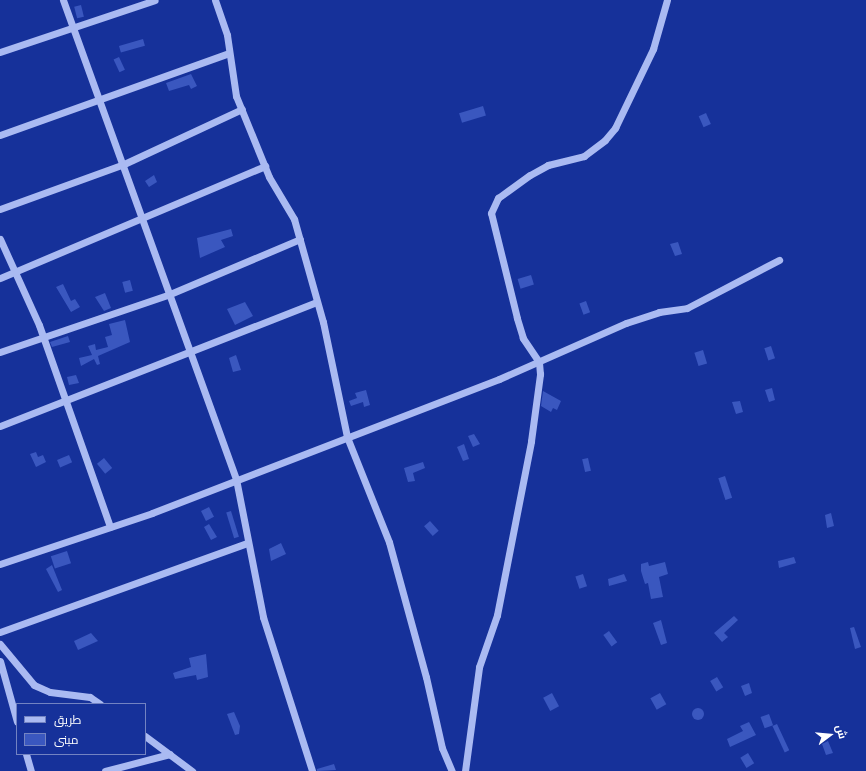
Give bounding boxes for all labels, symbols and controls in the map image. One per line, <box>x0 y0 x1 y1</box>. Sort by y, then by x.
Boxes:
legend <box>16 703 146 755</box>
text: طريق <box>54 713 81 727</box>
north arrow <box>810 715 850 755</box>
text: ش <box>834 723 849 740</box>
text: مبنى <box>54 733 79 747</box>

